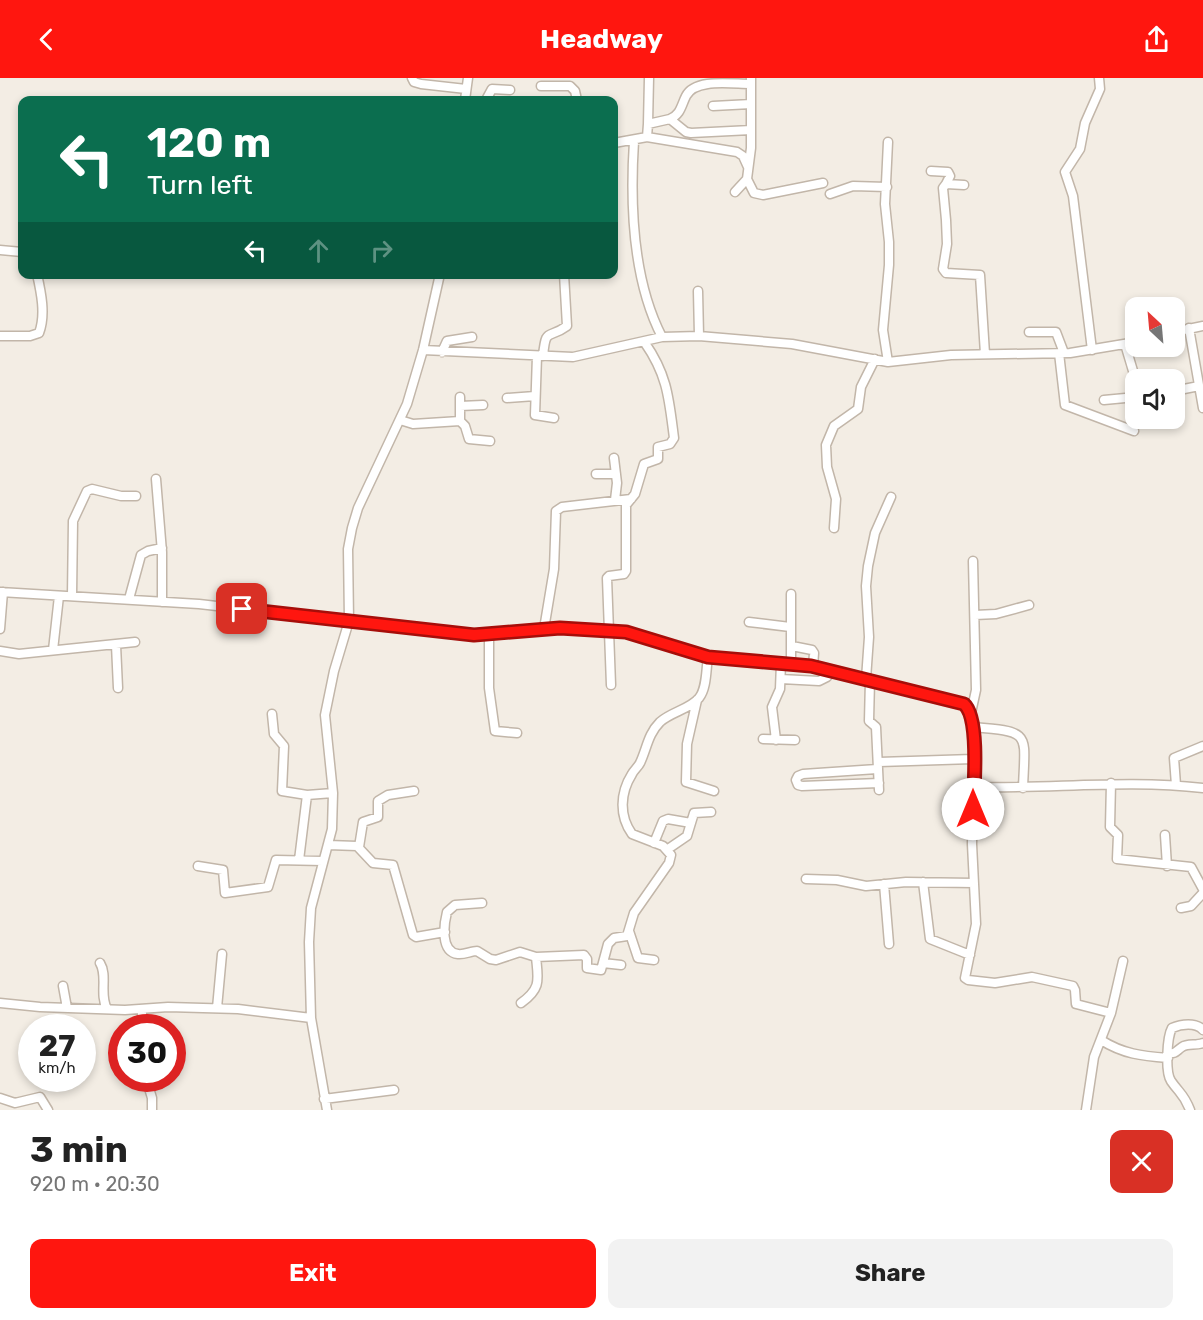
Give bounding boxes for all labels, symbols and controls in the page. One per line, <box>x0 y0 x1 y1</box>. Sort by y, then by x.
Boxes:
icon: back <box>30 23 63 56</box>
text: Headway <box>540 23 663 55</box>
icon: share <box>1140 23 1173 56</box>
text: 120 m <box>147 118 271 168</box>
icon: left <box>48 120 126 198</box>
text: Turn left <box>147 169 252 201</box>
icon: left <box>239 234 272 267</box>
icon: ahead <box>302 234 335 267</box>
icon: right <box>365 234 398 267</box>
north arrow <box>1125 297 1185 357</box>
map controls <box>1125 297 1185 429</box>
button: sound <box>1125 369 1185 429</box>
pin <box>216 583 267 634</box>
icon: arrive <box>225 592 258 625</box>
position arrow <box>941 777 1005 841</box>
speed limit sign: 30 <box>108 1014 186 1092</box>
text: 27 <box>39 1028 75 1064</box>
text: km/h <box>38 1059 76 1077</box>
text: 3 min <box>30 1128 128 1171</box>
button: close <box>1110 1130 1173 1193</box>
text: 920 m · 20:30 <box>30 1172 160 1196</box>
button: Exit <box>30 1239 596 1308</box>
button: Share <box>608 1239 1173 1308</box>

